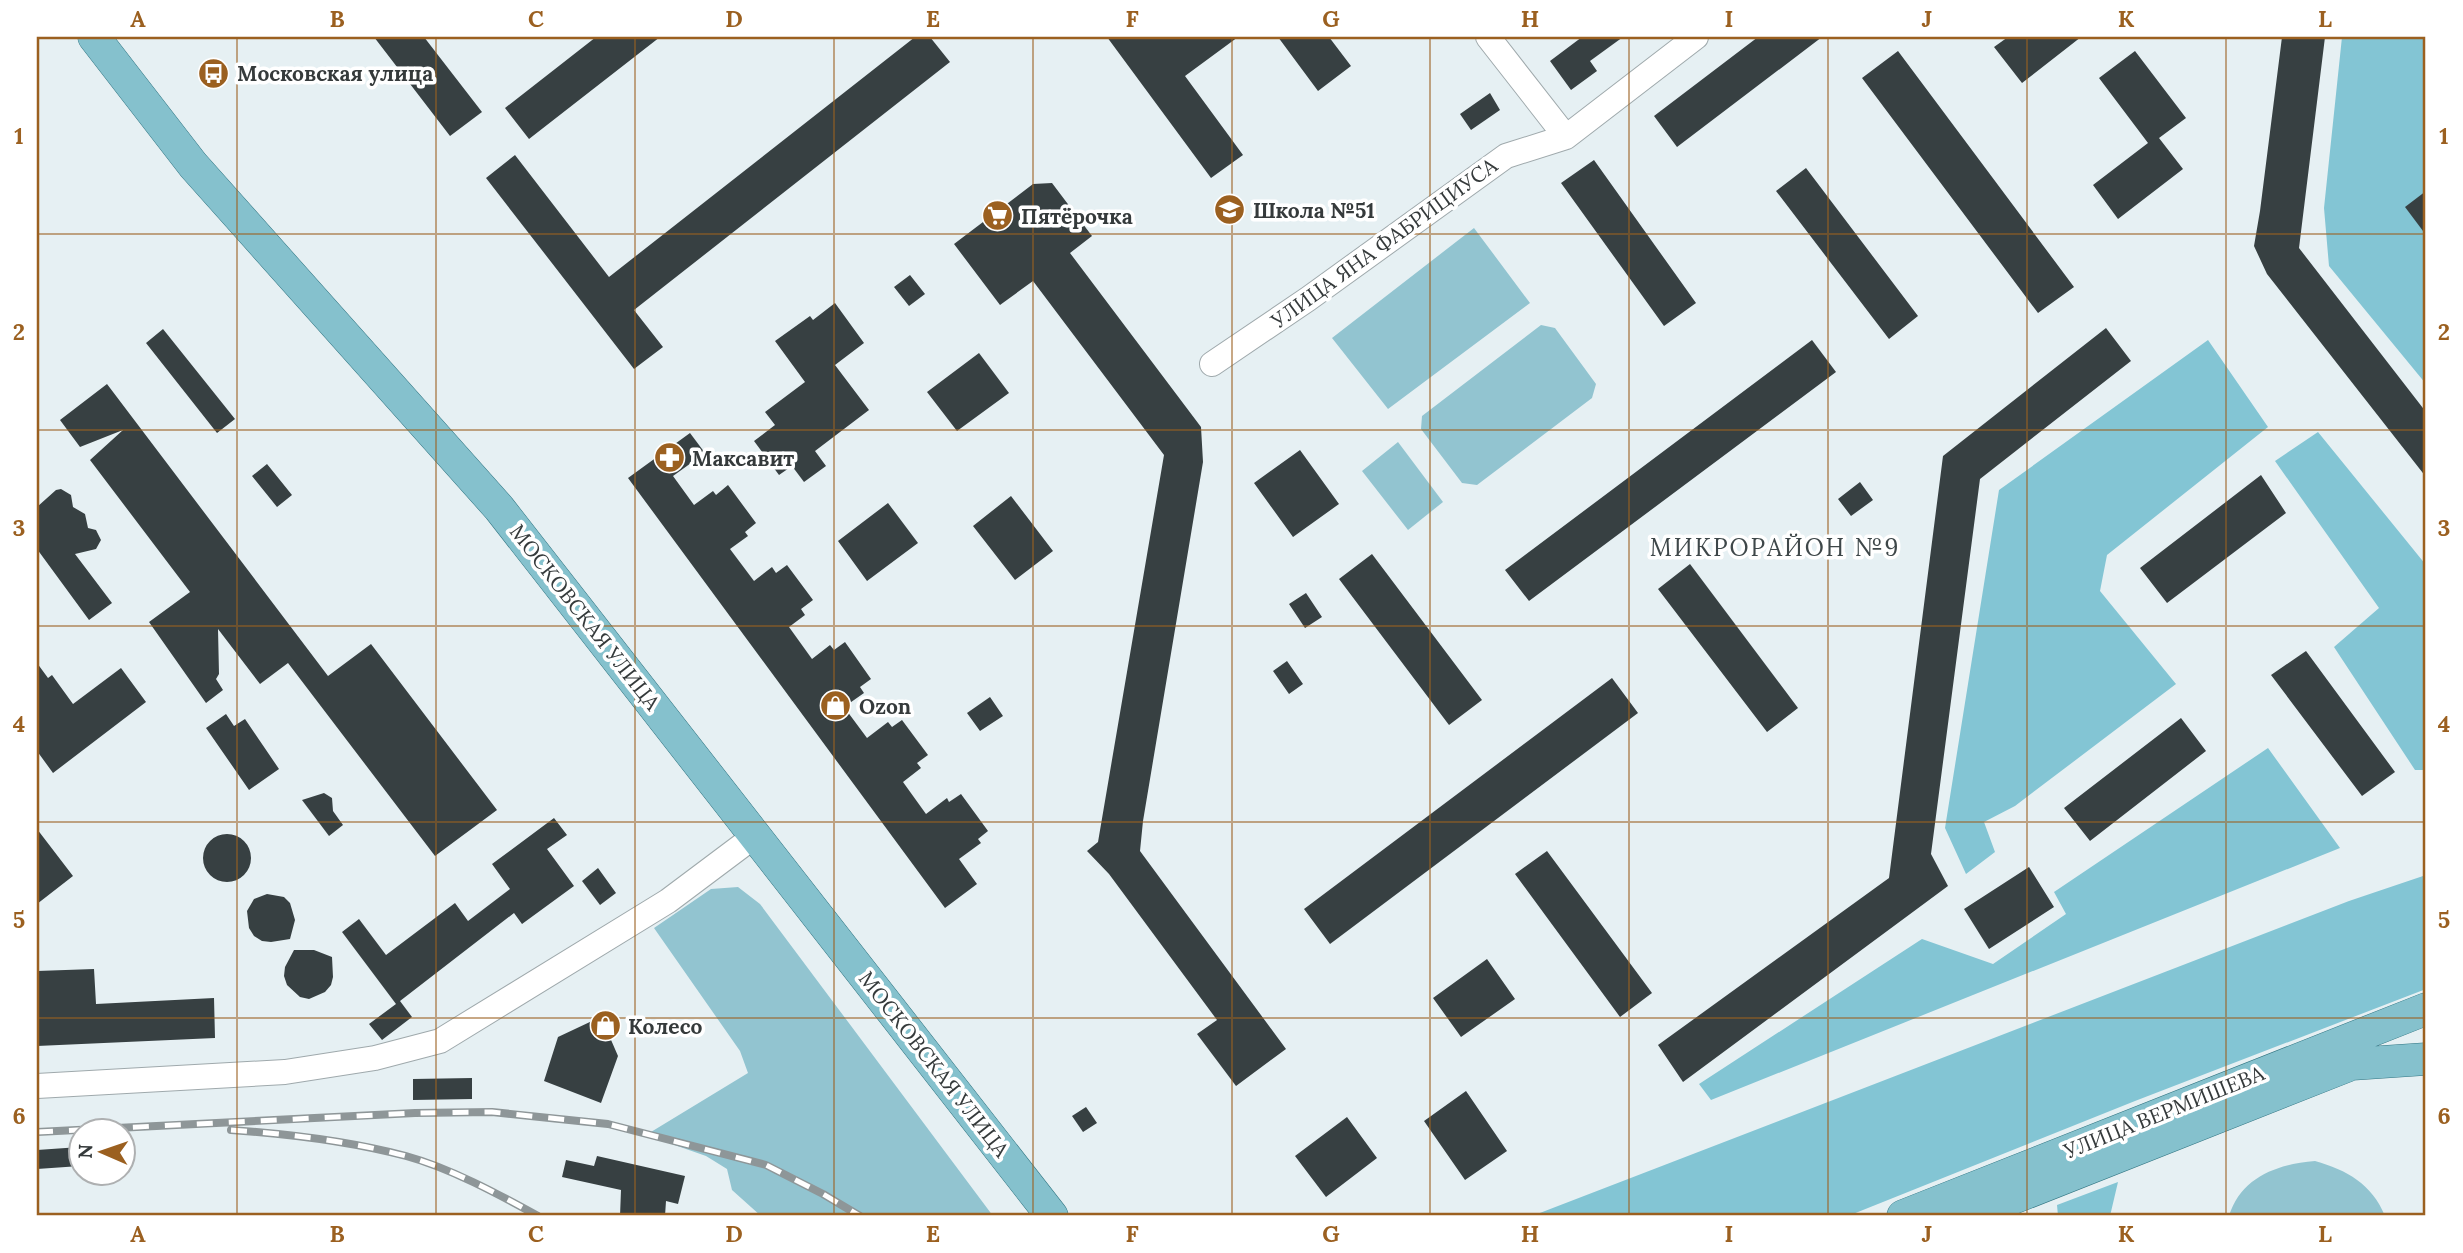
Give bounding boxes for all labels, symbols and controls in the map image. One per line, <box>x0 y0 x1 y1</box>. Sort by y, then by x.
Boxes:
text: A <box>130 4 146 33</box>
text: B <box>329 4 345 33</box>
text: C <box>528 4 544 33</box>
text: D <box>725 4 743 33</box>
text: E <box>926 4 940 33</box>
text: F <box>1125 4 1139 33</box>
text: G <box>1322 4 1340 33</box>
text: H <box>1521 4 1539 33</box>
text: I <box>1725 4 1733 33</box>
text: J <box>1922 4 1932 33</box>
text: K <box>2118 4 2135 33</box>
text: L <box>2318 4 2332 33</box>
bus stop icon: Московская улица <box>197 56 231 90</box>
place label: Московская улица <box>237 60 433 87</box>
text: 1 <box>14 121 24 150</box>
text: 1 <box>2439 121 2449 150</box>
street label: УЛИЦА ЯНА ФАБРИЦИУСА <box>1265 151 1503 335</box>
school or university icon: Школа №51 <box>1213 193 1247 227</box>
place label: Школа №51 <box>1253 197 1375 224</box>
supermarket icon: Пятёрочка <box>981 199 1015 233</box>
place label: Пятёрочка <box>1021 203 1133 230</box>
text: 2 <box>13 317 25 346</box>
text: 2 <box>2438 317 2450 346</box>
pharmacy icon: Максавит <box>652 441 686 475</box>
place label: Максавит <box>692 445 794 472</box>
text: 3 <box>13 513 25 542</box>
text: 3 <box>2438 513 2450 542</box>
street label: МОСКОВСКАЯ УЛИЦА <box>504 519 667 716</box>
district label: МИКРОРАЙОН №9 <box>1650 532 1900 563</box>
shop icon: Ozon <box>819 689 853 723</box>
place label: Ozon <box>859 693 911 720</box>
text: 4 <box>13 709 25 738</box>
text: 4 <box>2438 709 2450 738</box>
text: 5 <box>13 905 25 934</box>
text: 5 <box>2438 905 2450 934</box>
street label: МОСКОВСКАЯ УЛИЦА <box>853 966 1016 1163</box>
shop icon: Колесо <box>588 1009 622 1043</box>
place label: Колесо <box>628 1013 703 1040</box>
street label: УЛИЦА ВЕРМИШЕВА <box>2059 1059 2269 1165</box>
text: 6 <box>12 1101 26 1130</box>
text: 6 <box>2437 1101 2451 1130</box>
north arrow <box>66 1116 136 1186</box>
text: N <box>73 1143 97 1159</box>
text: A <box>130 1219 146 1248</box>
text: B <box>329 1219 345 1248</box>
text: C <box>528 1219 544 1248</box>
text: D <box>725 1219 743 1248</box>
text: E <box>926 1219 940 1248</box>
text: F <box>1125 1219 1139 1248</box>
text: G <box>1322 1219 1340 1248</box>
text: H <box>1521 1219 1539 1248</box>
text: I <box>1725 1219 1733 1248</box>
text: J <box>1922 1219 1932 1248</box>
text: K <box>2118 1219 2135 1248</box>
text: L <box>2318 1219 2332 1248</box>

